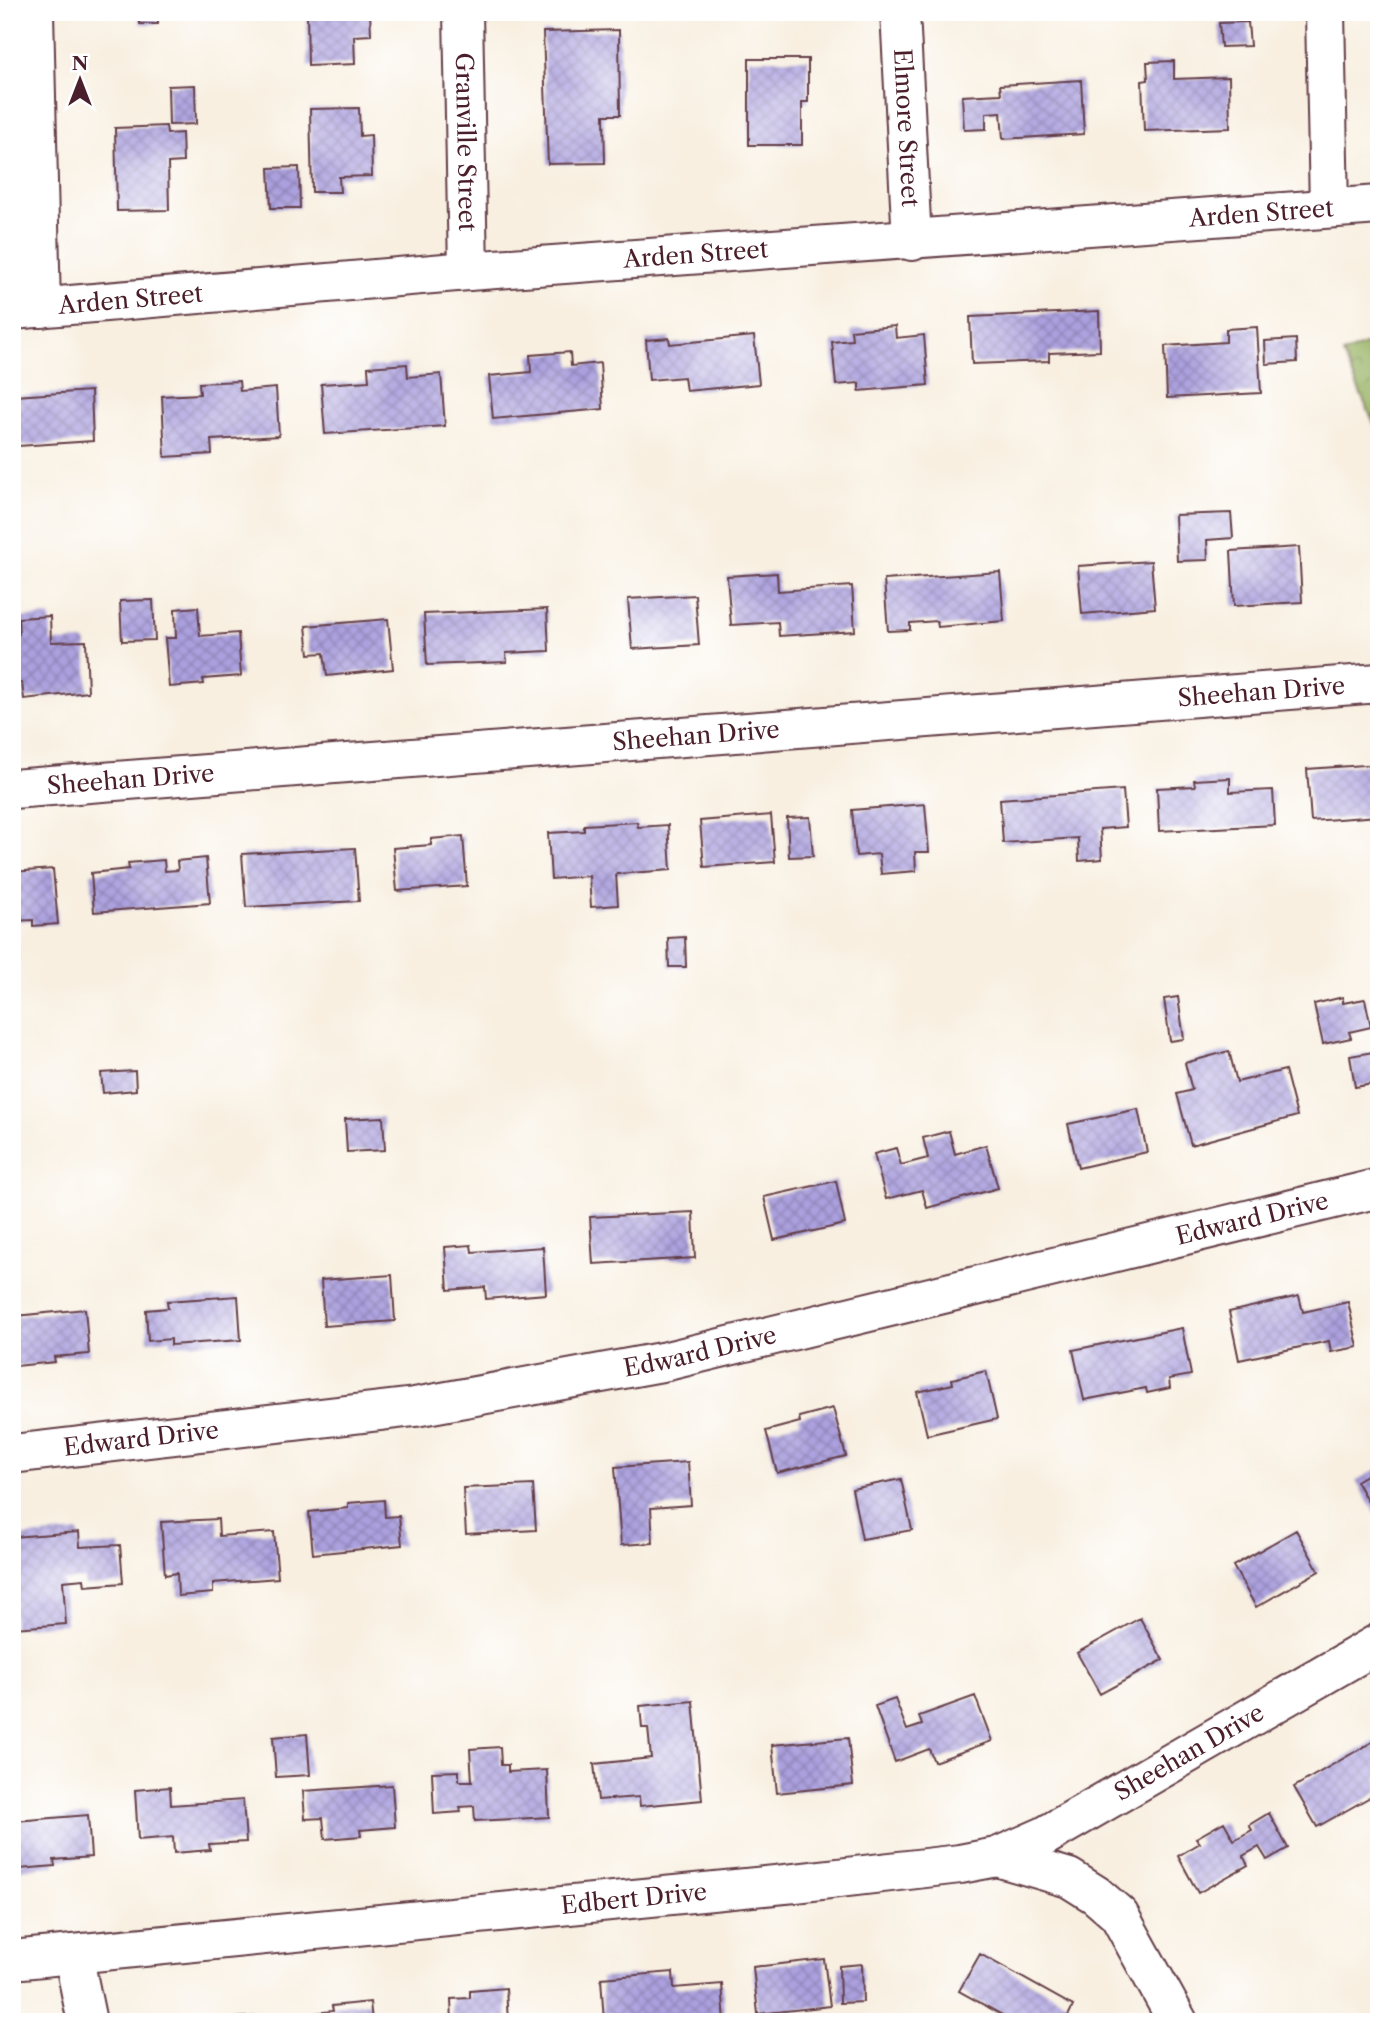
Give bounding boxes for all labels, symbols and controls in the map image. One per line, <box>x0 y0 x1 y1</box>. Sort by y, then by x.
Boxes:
north arrow <box>46 46 116 116</box>
street label: Elmore Street <box>888 48 925 208</box>
text: N <box>72 52 88 75</box>
street label: Granville Street <box>450 52 482 232</box>
street label: Arden Street <box>1187 193 1335 233</box>
street label: Arden Street <box>621 234 770 274</box>
street label: Arden Street <box>56 279 205 320</box>
street label: Sheehan Drive <box>1176 671 1346 713</box>
street label: Sheehan Drive <box>611 715 781 756</box>
street label: Sheehan Drive <box>46 758 215 800</box>
street label: Edward Drive <box>1173 1186 1331 1251</box>
street label: Edward Drive <box>621 1320 779 1383</box>
street label: Edward Drive <box>62 1415 220 1462</box>
street label: Sheehan Drive <box>1109 1698 1269 1807</box>
street label: Edbert Drive <box>560 1877 708 1920</box>

